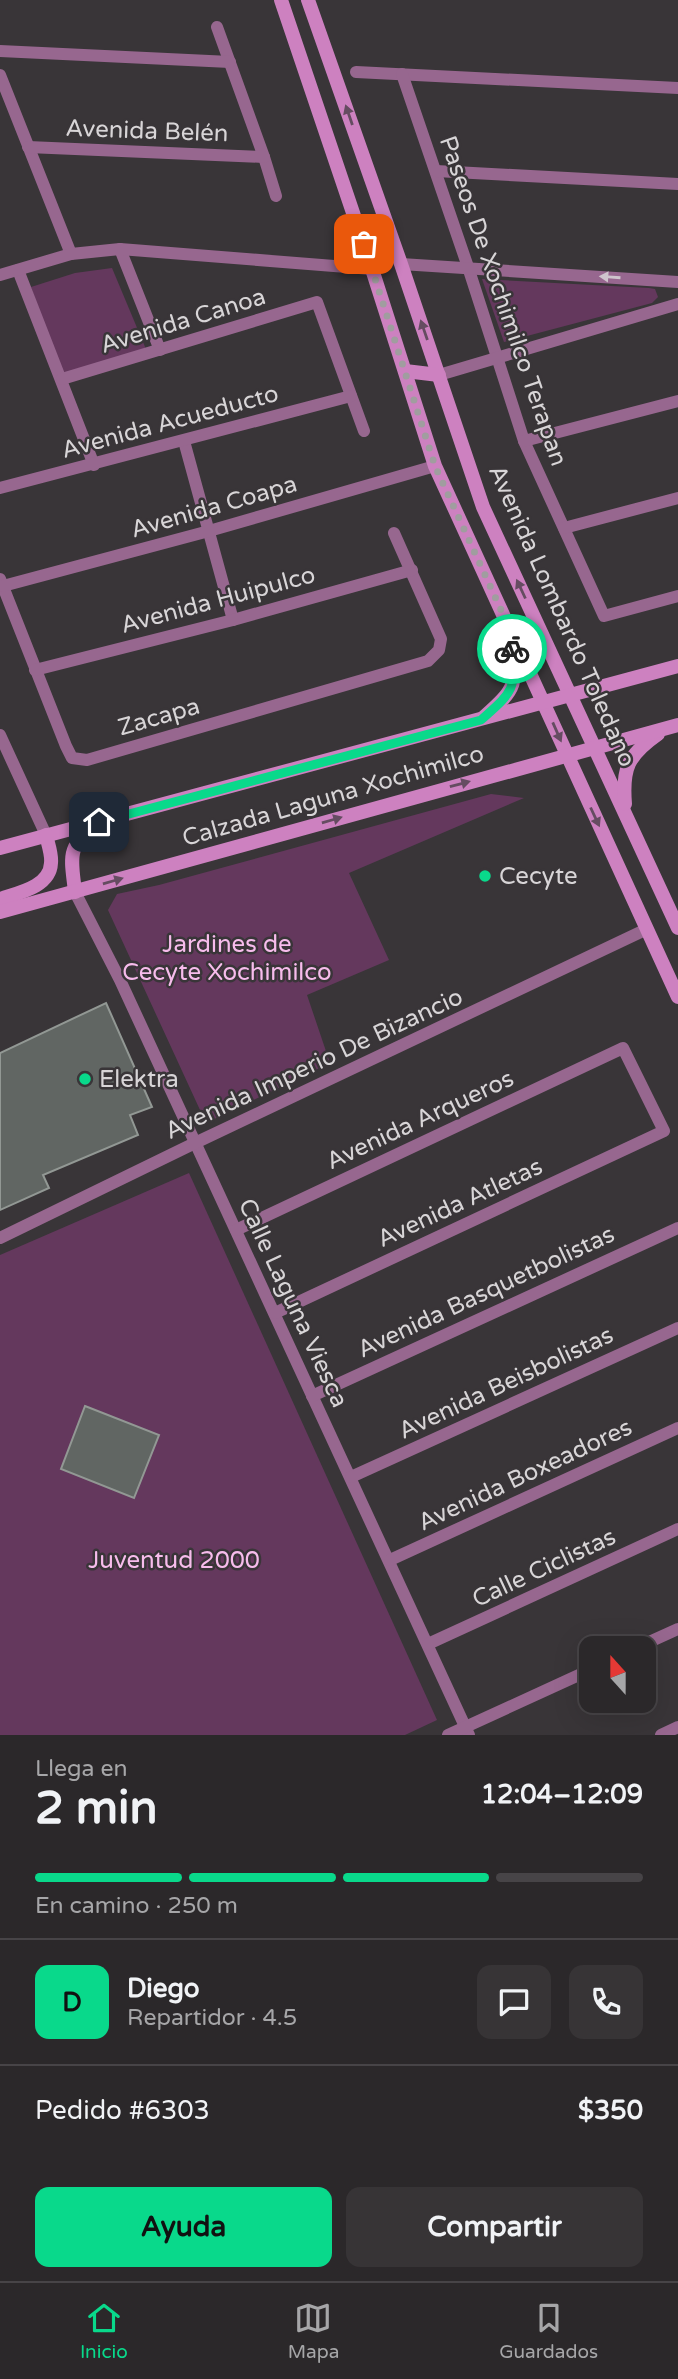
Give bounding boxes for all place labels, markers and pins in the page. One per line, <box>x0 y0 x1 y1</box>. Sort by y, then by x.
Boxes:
pin <box>334 214 394 274</box>
pin <box>69 792 129 852</box>
place label: Cecyte <box>499 862 578 891</box>
marker: Cecyte <box>477 868 493 884</box>
place label: Elektra <box>99 1065 179 1094</box>
marker: Elektra <box>77 1071 93 1087</box>

